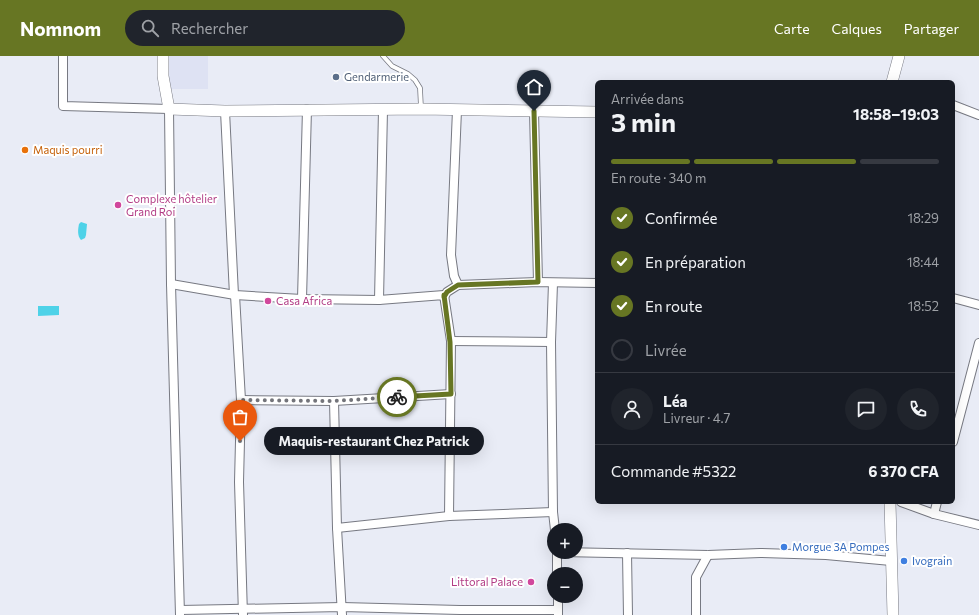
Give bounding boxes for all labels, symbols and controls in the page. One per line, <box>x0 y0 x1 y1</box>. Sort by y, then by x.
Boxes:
search box <box>125 10 405 46</box>
text: Nomnom <box>20 17 101 40</box>
icon: search <box>139 17 161 39</box>
text: Rechercher <box>171 19 248 37</box>
text: Carte <box>774 20 810 37</box>
text: Calques <box>832 20 882 37</box>
text: Partager <box>904 20 959 37</box>
place label: Gendarmerie <box>344 70 409 83</box>
pin <box>517 70 551 111</box>
marker: Gendarmerie <box>331 72 341 82</box>
icon: home <box>523 76 545 98</box>
text: Arrivée dans <box>611 91 684 107</box>
text: 18:58–19:03 <box>853 105 939 123</box>
text: 3 min <box>611 106 676 137</box>
place label: Maquis pourri <box>33 143 103 156</box>
marker: Maquis pourri <box>20 145 30 155</box>
text: En route · 340 m <box>611 170 706 186</box>
place label: Complexe hôtelier Grand Roi <box>126 192 218 218</box>
marker: Complexe hôtelier Grand Roi <box>113 200 123 210</box>
icon: check <box>611 207 633 229</box>
text: Confirmée <box>645 209 718 227</box>
text: 18:29 <box>907 210 939 226</box>
icon: check <box>611 251 633 273</box>
text: En préparation <box>645 253 746 271</box>
text: 18:44 <box>907 254 939 270</box>
place label: Casa Africa <box>276 294 332 307</box>
icon: check <box>611 295 633 317</box>
marker: Casa Africa <box>263 296 273 306</box>
text: En route <box>645 297 702 315</box>
text: 18:52 <box>908 298 939 314</box>
text: Livrée <box>645 341 687 359</box>
courier <box>377 377 417 417</box>
icon: bike <box>386 386 408 408</box>
button: person <box>611 388 653 430</box>
button: chat <box>845 388 887 430</box>
button: phone <box>897 388 939 430</box>
text: Léa <box>663 392 688 410</box>
pin <box>223 400 257 441</box>
icon: bag <box>229 406 251 428</box>
text: Livreur · 4.7 <box>663 410 730 426</box>
callout: Maquis-restaurant Chez Patrick <box>264 427 484 455</box>
text: Maquis-restaurant Chez Patrick <box>279 433 469 449</box>
text: Commande #5322 <box>611 462 736 480</box>
text: 6 370 CFA <box>868 462 939 480</box>
map controls <box>547 523 583 603</box>
button: + <box>547 523 583 559</box>
place label: Morgue 3A Pompes <box>792 540 889 553</box>
marker: Morgue 3A Pompes <box>779 542 789 552</box>
place label: Ivograin <box>912 554 952 567</box>
marker: Ivograin <box>899 556 909 566</box>
button: − <box>547 567 583 603</box>
place label: Littoral Palace <box>451 575 523 588</box>
marker: Littoral Palace <box>526 577 536 587</box>

